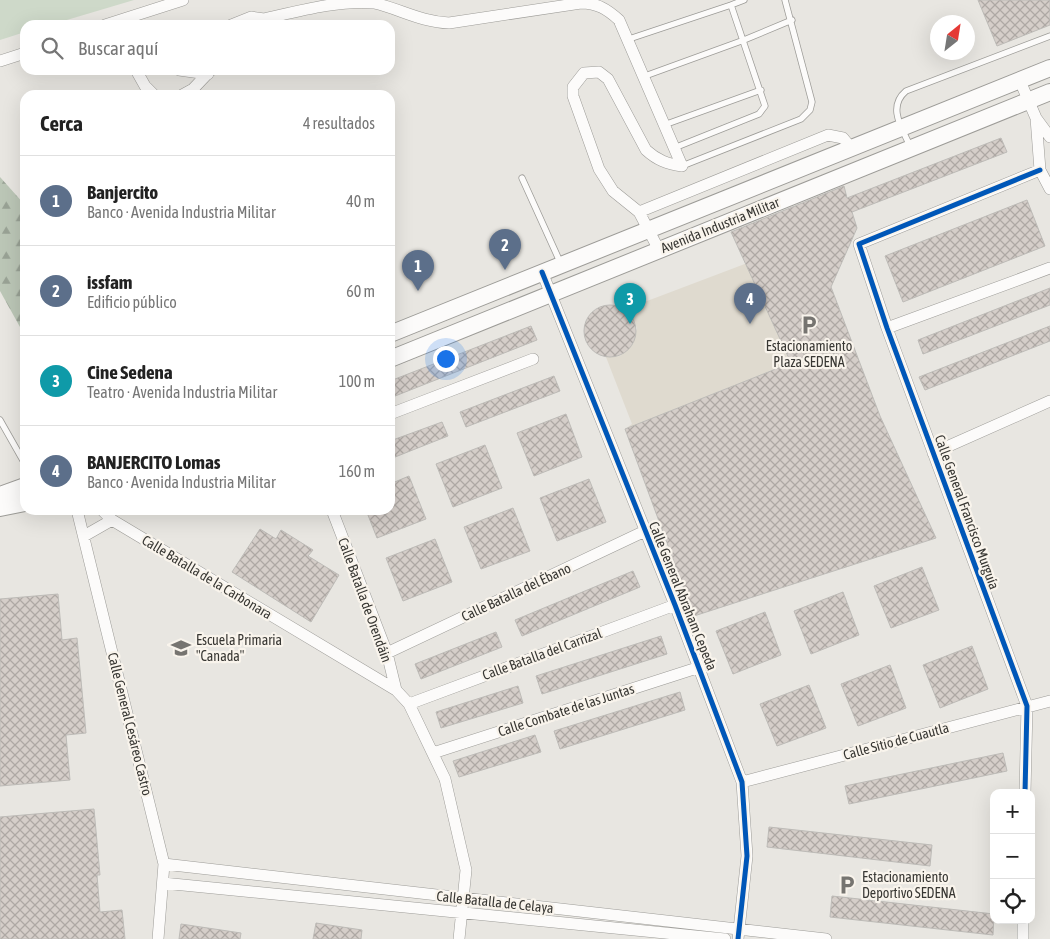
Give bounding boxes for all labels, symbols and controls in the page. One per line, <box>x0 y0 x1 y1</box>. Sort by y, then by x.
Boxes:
north arrow <box>930 15 975 60</box>
search box <box>20 20 395 75</box>
icon: search <box>38 34 66 62</box>
text: Buscar aquí <box>78 37 158 59</box>
text: Cerca <box>40 111 83 135</box>
text: 4 resultados <box>303 114 375 132</box>
text: Banjercito <box>87 181 158 203</box>
text: 1 <box>52 192 60 210</box>
text: 40 m <box>346 192 375 210</box>
street label: Avenida Industria Militar <box>658 194 783 256</box>
text: Banco · Avenida Industria Militar <box>87 203 276 221</box>
pin: 2 <box>489 229 521 270</box>
pin: 1 <box>402 250 434 291</box>
text: issfam <box>87 271 133 293</box>
text: 2 <box>52 282 60 300</box>
text: 60 m <box>346 282 375 300</box>
pin: 3 <box>614 283 646 324</box>
pin: 4 <box>734 283 766 324</box>
text: Edificio público <box>87 293 177 311</box>
parking icon: Estacionamiento Plaza SEDENA <box>798 314 820 336</box>
place label: Estacionamiento Plaza SEDENA <box>766 338 852 370</box>
your location <box>433 346 459 372</box>
text: Cine Sedena <box>87 361 173 383</box>
text: 3 <box>52 372 60 390</box>
text: 100 m <box>339 372 375 390</box>
text: Teatro · Avenida Industria Militar <box>87 383 277 401</box>
street label: Calle General Francisco Murguía <box>932 433 1002 591</box>
text: BANJERCITO Lomas <box>87 451 221 473</box>
text: 4 <box>52 462 60 480</box>
text: 160 m <box>339 462 375 480</box>
text: Banco · Avenida Industria Militar <box>87 473 276 491</box>
street label: Calle General Abraham Cepeda <box>646 519 720 673</box>
street label: Calle Batalla de la Carbonara <box>139 532 275 622</box>
street label: Calle Batalla de Orendáin <box>335 536 395 664</box>
street label: Calle Batalla del Ébano <box>459 560 573 624</box>
street label: Calle Batalla del Carrizal <box>480 625 604 683</box>
place label: Escuela Primaria "Canada" <box>196 632 282 664</box>
school or university icon: Escuela Primaria "Canada" <box>170 637 192 659</box>
street label: Calle General Cesáreo Castro <box>104 651 156 797</box>
street label: Calle Combate de las Juntas <box>496 680 636 740</box>
street label: Calle Sitio de Cuautla <box>841 719 951 763</box>
map controls <box>990 789 1035 924</box>
button: + <box>990 789 1035 834</box>
button: − <box>990 834 1035 879</box>
place label: Estacionamiento Deportivo SEDENA <box>862 869 956 901</box>
parking icon: Estacionamiento Deportivo SEDENA <box>836 874 858 896</box>
button: locate <box>990 879 1035 924</box>
street label: Calle Batalla de Celaya <box>436 888 554 916</box>

